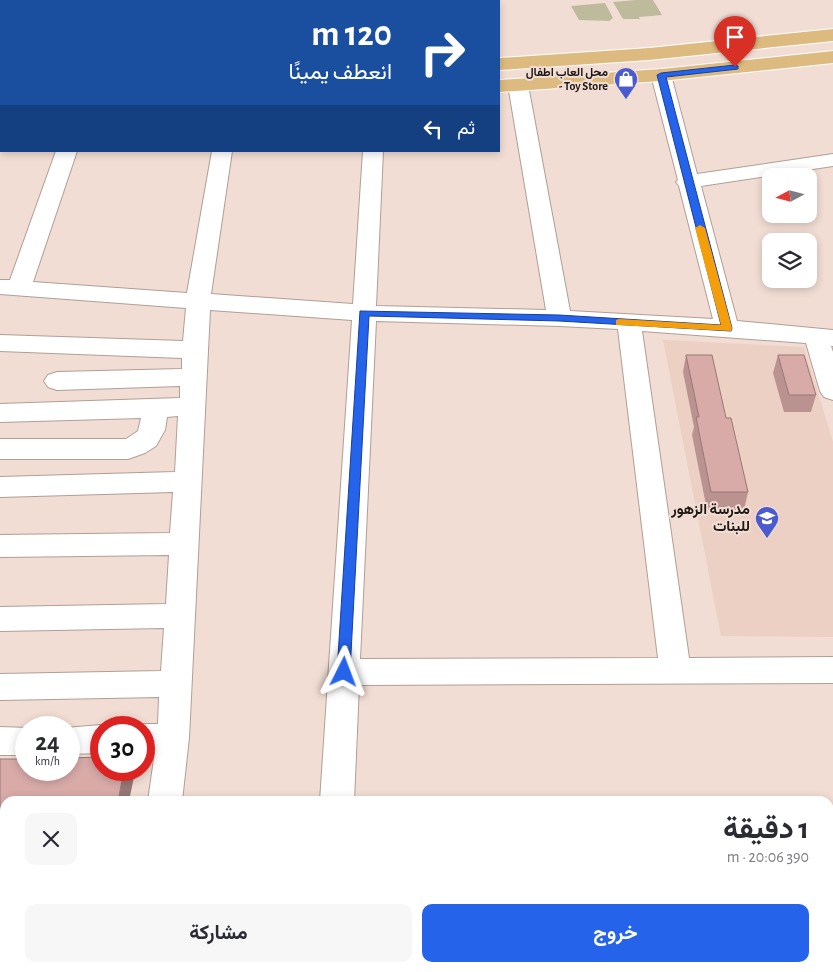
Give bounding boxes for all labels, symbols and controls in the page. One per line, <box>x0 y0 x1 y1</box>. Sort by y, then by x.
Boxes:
pin <box>714 16 756 67</box>
text: 120 m <box>311 17 392 52</box>
icon: right <box>410 20 475 85</box>
icon: arrive <box>721 23 749 51</box>
text: انعطف يمينًا <box>288 61 392 83</box>
place label: محل العاب اطفال - Toy Store <box>526 66 608 93</box>
shop icon: محل العاب اطفال - Toy Store <box>613 66 639 100</box>
icon: left <box>419 115 447 143</box>
text: ثم <box>457 119 475 138</box>
north arrow <box>762 168 818 222</box>
map controls <box>762 168 817 288</box>
button: layers <box>762 233 817 288</box>
place label: مدرسة الزهور للبنات <box>670 502 750 535</box>
school or university icon: مدرسة الزهور للبنات <box>754 505 780 539</box>
position arrow <box>317 645 369 697</box>
speed limit sign: 30 <box>90 716 155 781</box>
text: 24 <box>35 730 60 755</box>
text: km/h <box>35 755 60 767</box>
button: close <box>25 813 77 865</box>
text: 1 دقيقة <box>723 814 809 844</box>
text: 390 m · 20:06 <box>727 849 809 865</box>
button: مشاركة <box>25 904 412 962</box>
button: خروج <box>422 904 809 962</box>

